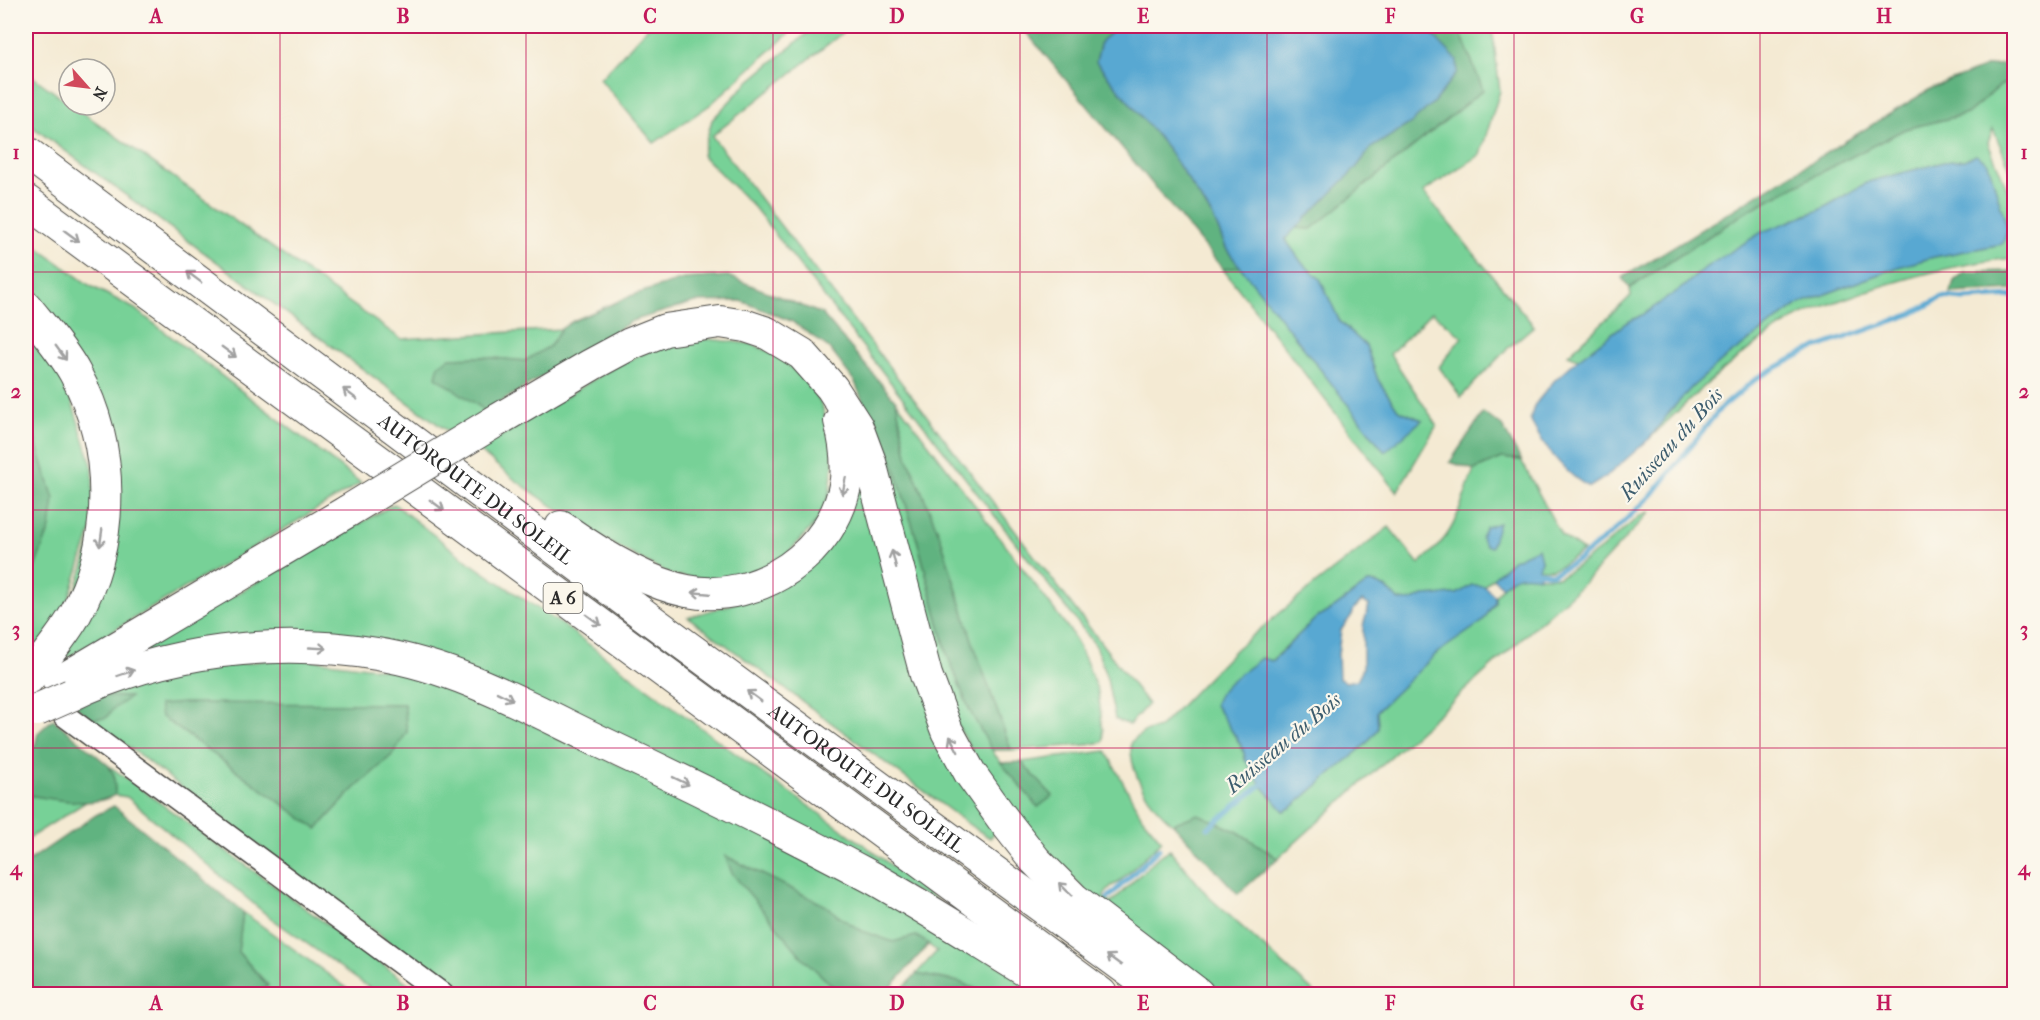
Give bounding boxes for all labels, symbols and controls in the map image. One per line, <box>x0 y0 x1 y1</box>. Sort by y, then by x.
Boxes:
text: A <box>148 5 164 28</box>
text: B <box>396 5 410 28</box>
text: C <box>643 5 657 28</box>
text: D <box>889 5 905 28</box>
text: E <box>1137 5 1149 28</box>
text: F <box>1384 5 1396 28</box>
text: G <box>1630 5 1644 28</box>
text: H <box>1876 5 1892 28</box>
north arrow <box>57 57 117 117</box>
text: N <box>88 84 111 104</box>
text: 1 <box>12 141 20 164</box>
text: 1 <box>2020 141 2028 164</box>
one-way arrow <box>64 230 80 242</box>
one-way arrow <box>186 270 202 283</box>
one-way arrow <box>55 345 67 361</box>
one-way arrow <box>221 346 237 358</box>
text: 2 <box>11 380 21 403</box>
text: 2 <box>2019 380 2029 403</box>
water label: Ruisseau du Bois <box>1613 382 1728 507</box>
one-way arrow <box>342 387 358 400</box>
street label: AUTOROUTE DU SOLEIL <box>373 408 578 569</box>
one-way arrow <box>838 476 849 496</box>
one-way arrow <box>429 499 445 511</box>
one-way arrow <box>96 528 107 548</box>
one-way arrow <box>888 550 900 569</box>
road number: A 6 <box>544 583 582 613</box>
one-way arrow <box>692 587 711 598</box>
one-way arrow <box>586 614 602 627</box>
text: 3 <box>12 618 20 641</box>
text: 3 <box>2020 618 2028 641</box>
one-way arrow <box>307 642 327 653</box>
one-way arrow <box>116 667 135 678</box>
water label: Ruisseau du Bois <box>1219 688 1346 799</box>
one-way arrow <box>746 689 762 702</box>
one-way arrow <box>496 691 514 703</box>
street label: AUTOROUTE DU SOLEIL <box>763 698 969 857</box>
one-way arrow <box>948 736 960 753</box>
one-way arrow <box>671 776 689 787</box>
text: 4 <box>9 857 23 881</box>
text: 4 <box>2017 857 2031 881</box>
one-way arrow <box>1057 882 1072 897</box>
one-way arrow <box>1107 954 1123 966</box>
text: A <box>148 992 164 1015</box>
text: B <box>396 992 410 1015</box>
text: C <box>643 992 657 1015</box>
text: D <box>889 992 905 1015</box>
text: E <box>1137 992 1149 1015</box>
text: F <box>1384 992 1396 1015</box>
text: G <box>1630 992 1644 1015</box>
text: H <box>1876 992 1892 1015</box>

